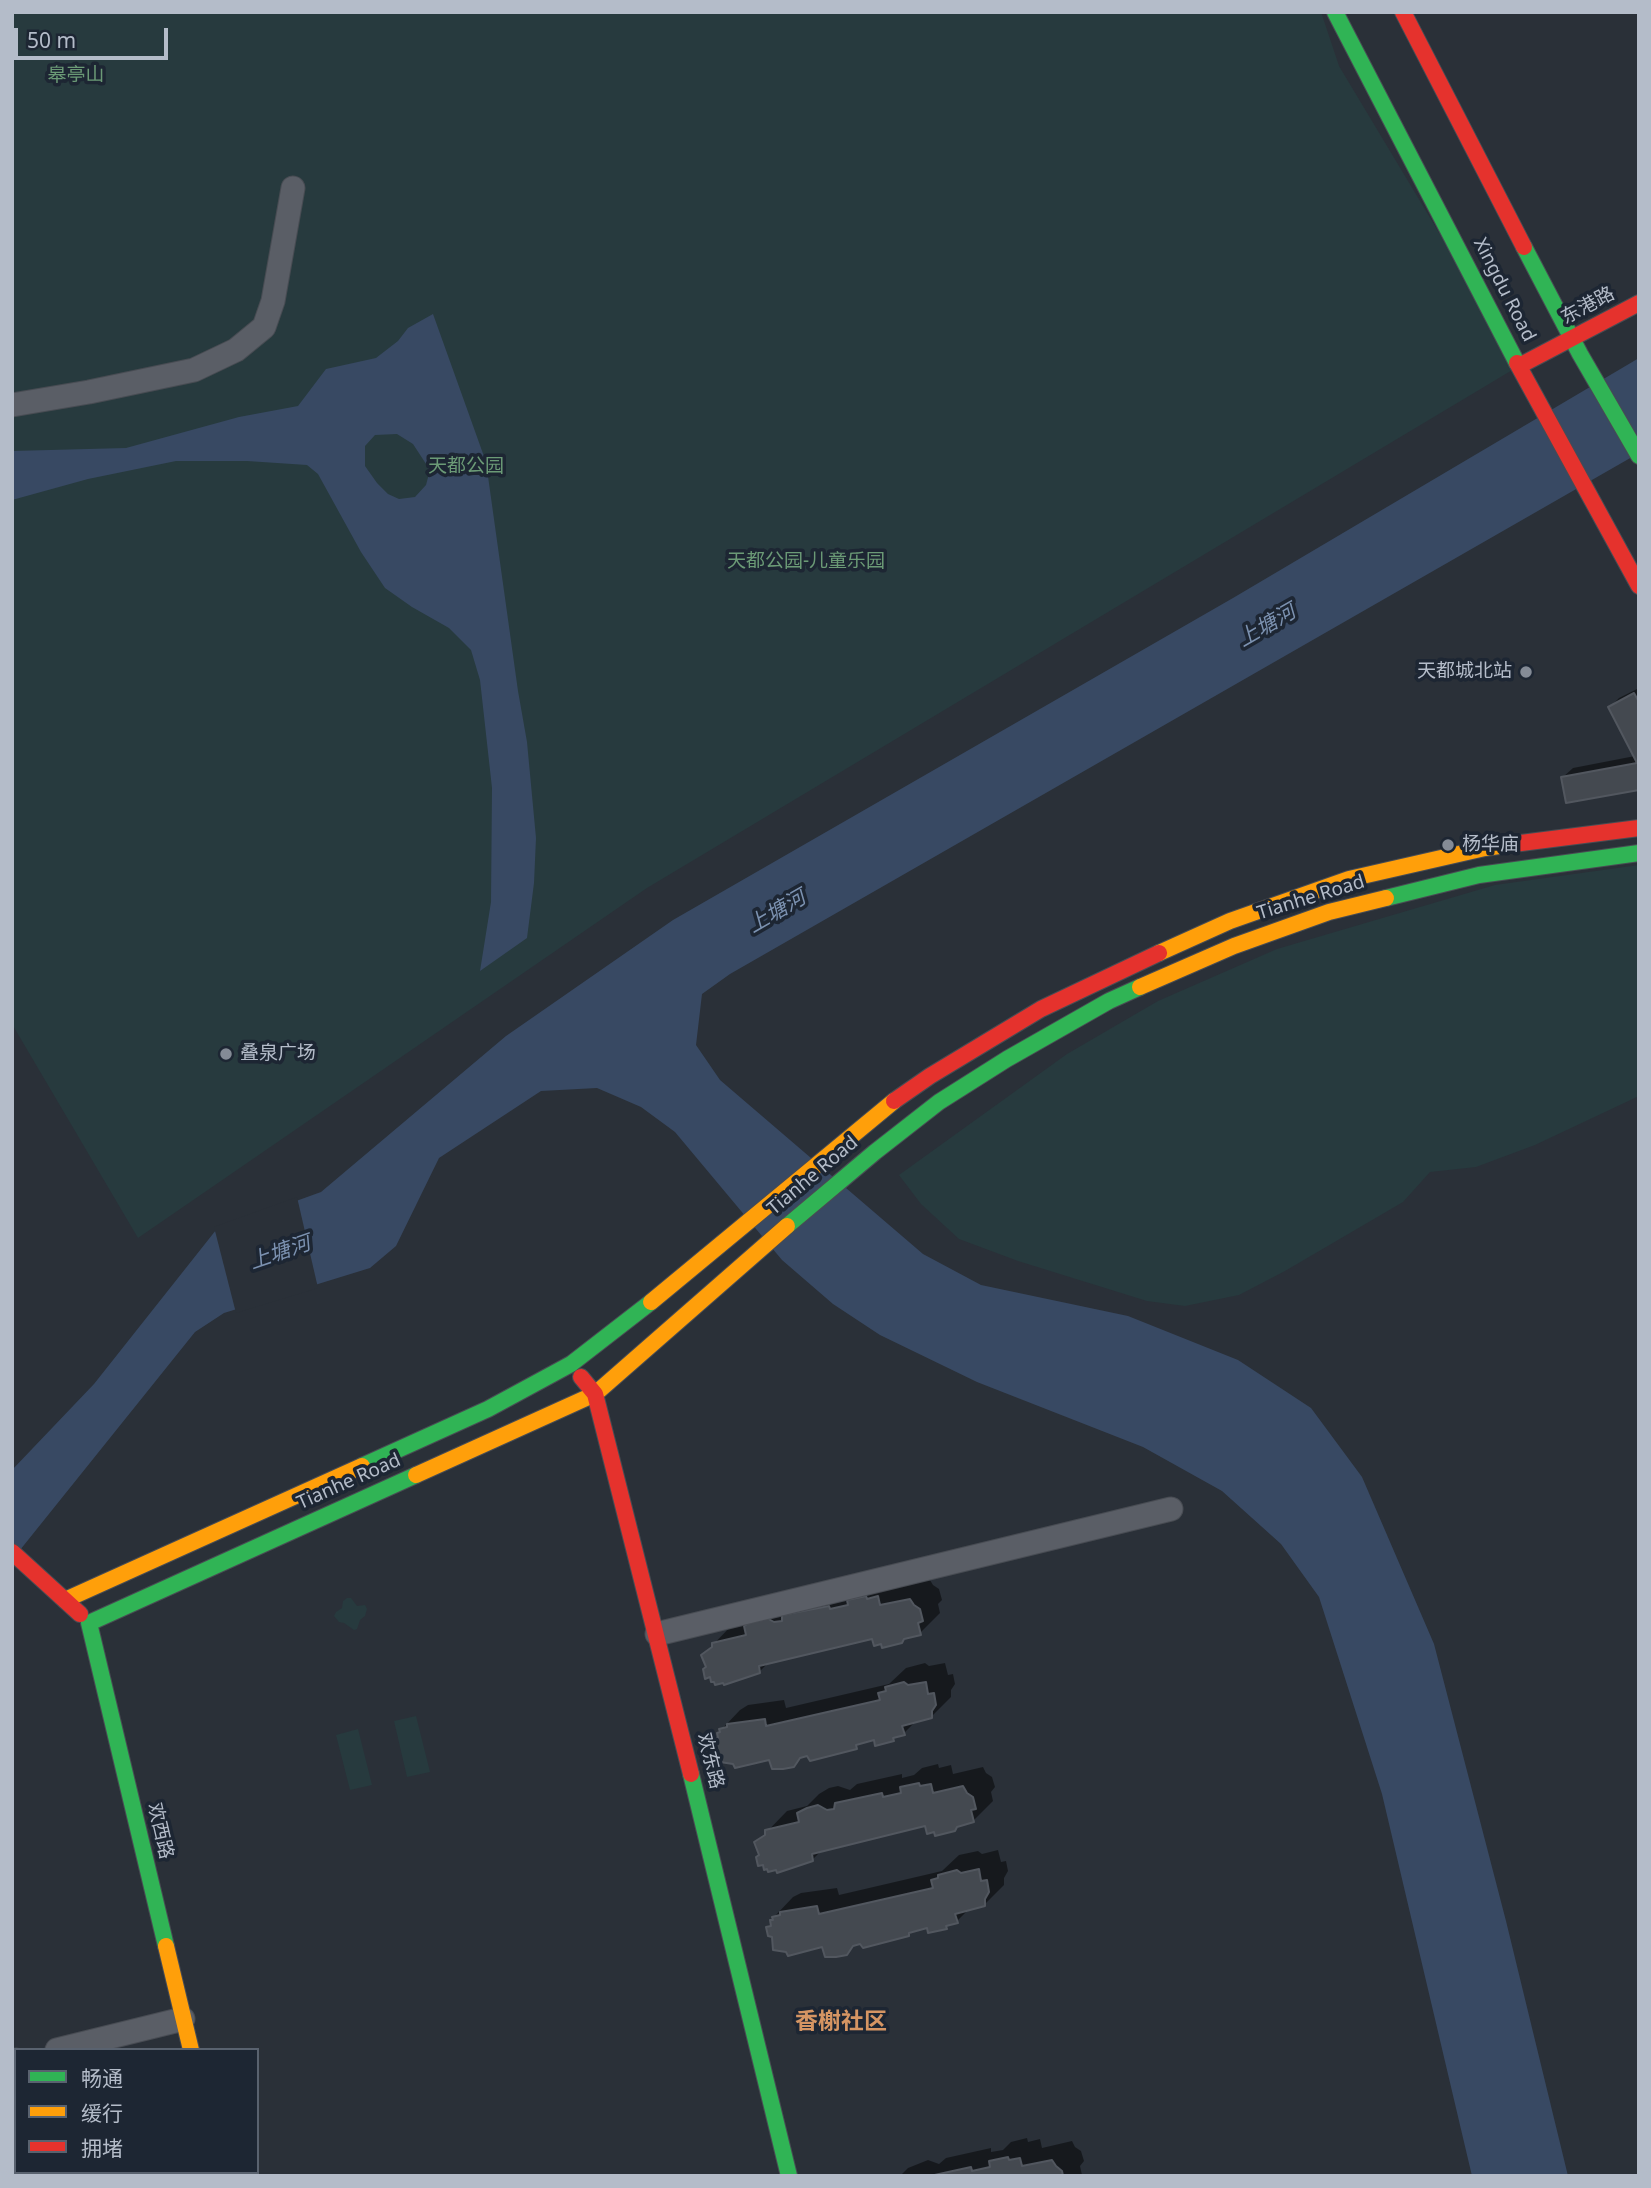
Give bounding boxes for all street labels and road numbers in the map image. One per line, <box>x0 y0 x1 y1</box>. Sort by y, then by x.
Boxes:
street label: Xingdu Road <box>1468 234 1540 346</box>
street label: 东港路 <box>1557 283 1619 329</box>
street label: Tianhe Road <box>1255 871 1367 925</box>
street label: Tianhe Road <box>763 1132 863 1220</box>
street label: Tianhe Road <box>294 1449 404 1515</box>
street label: 欢东路 <box>692 1731 728 1791</box>
street label: 欢西路 <box>142 1801 178 1861</box>

